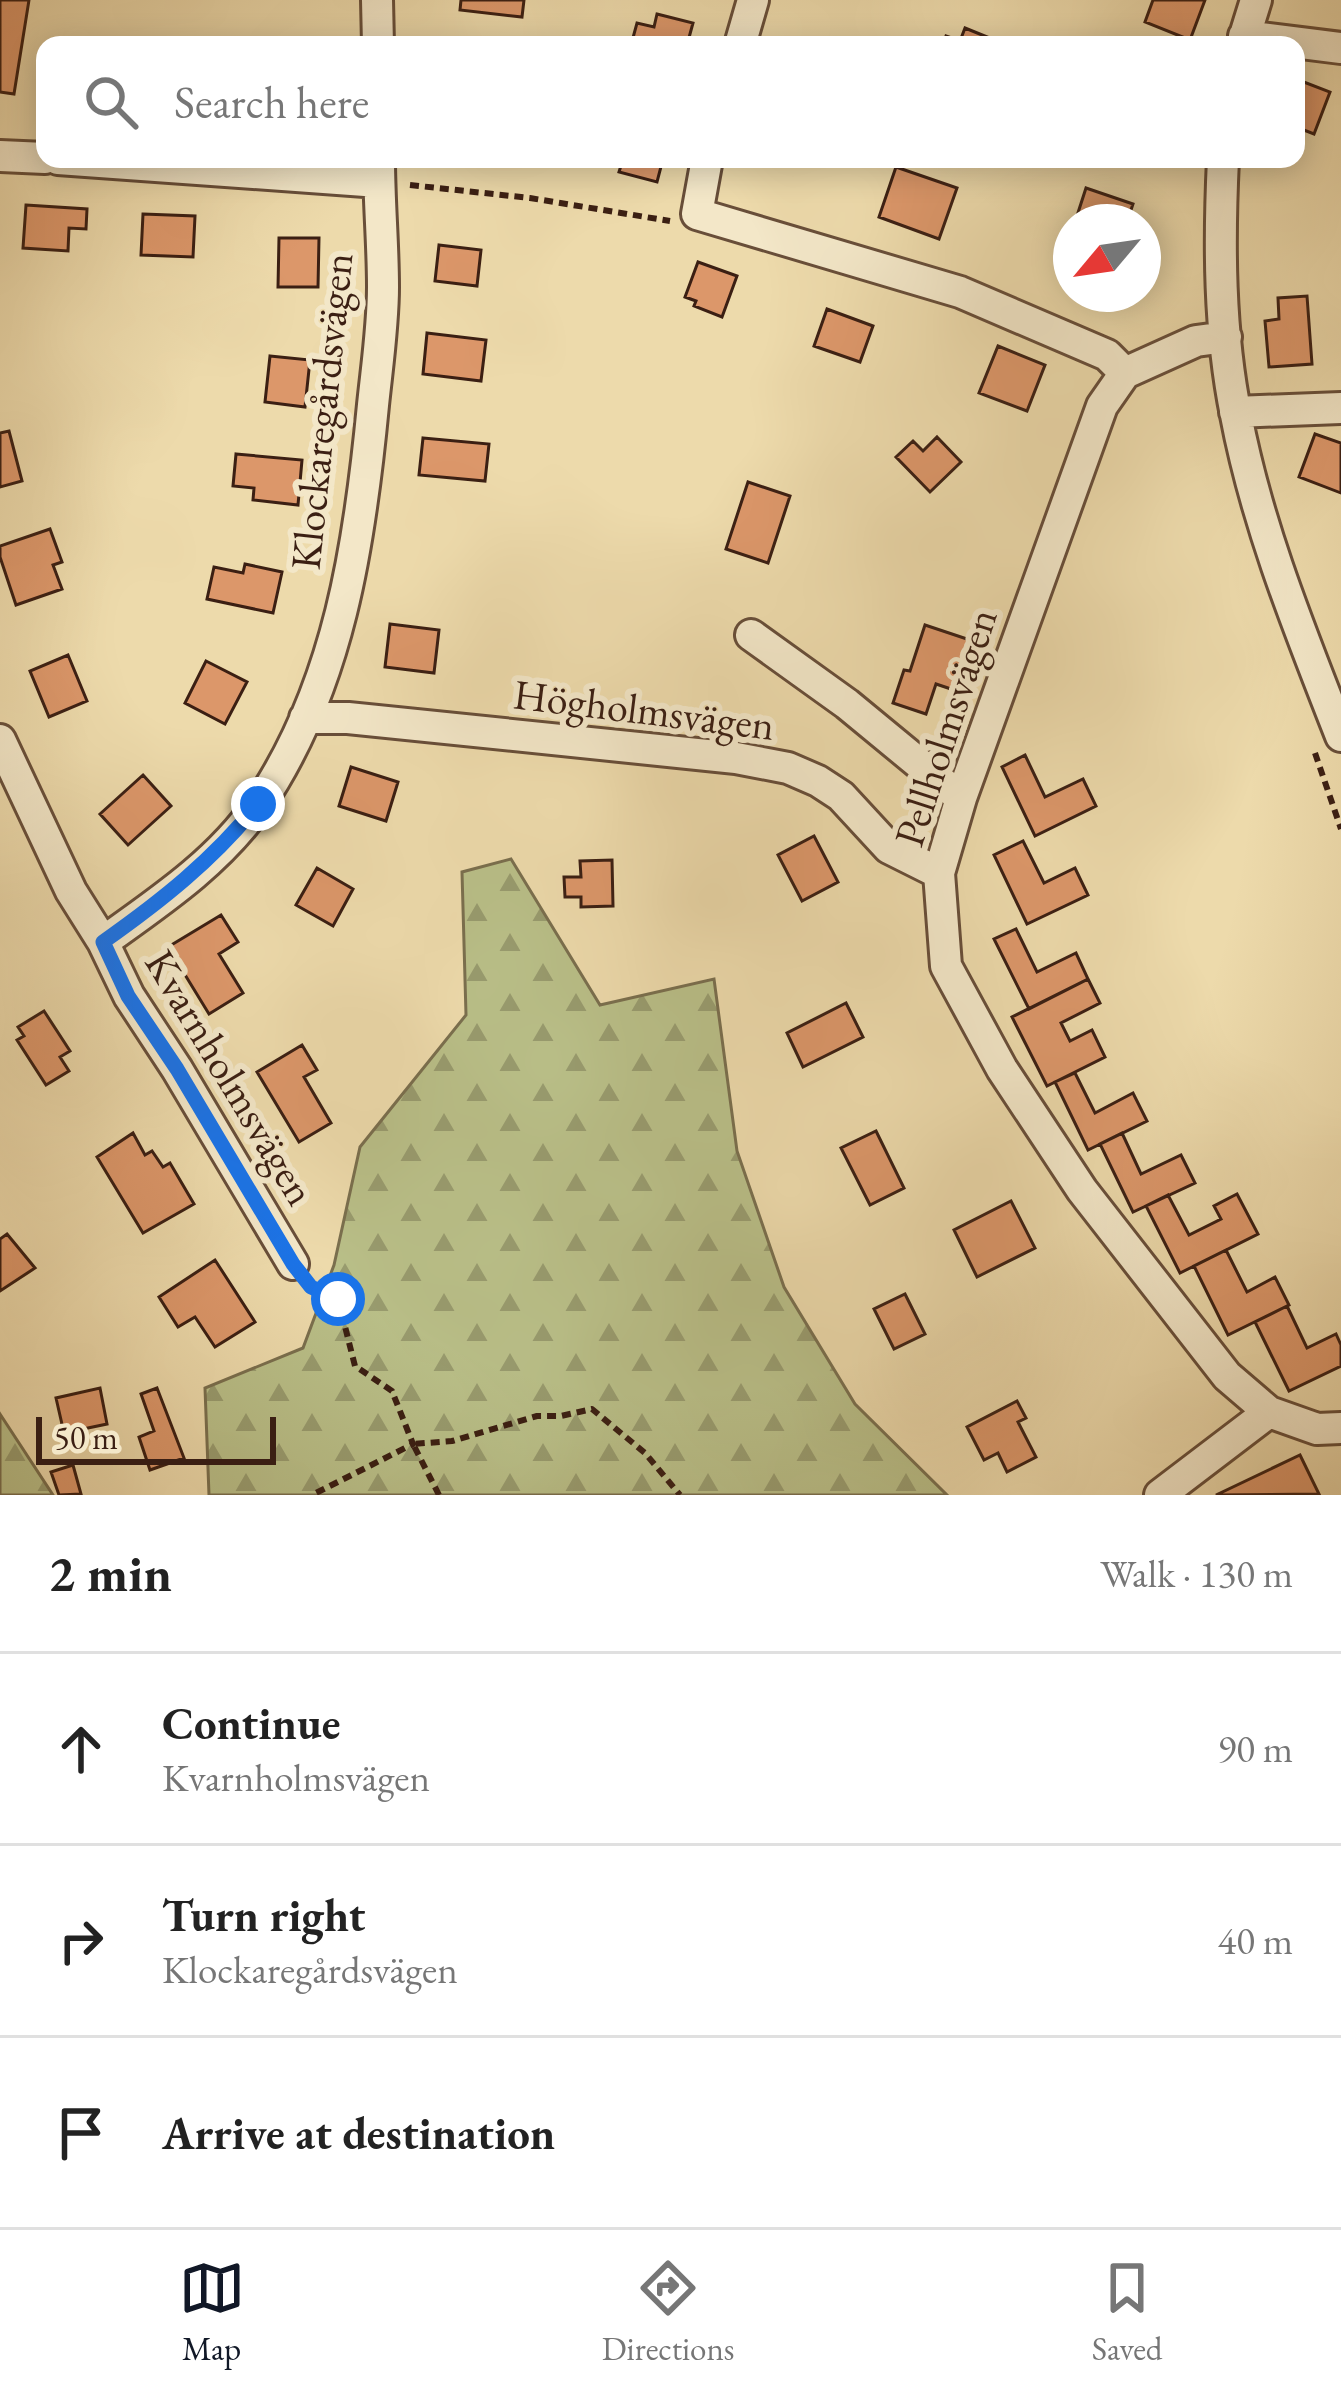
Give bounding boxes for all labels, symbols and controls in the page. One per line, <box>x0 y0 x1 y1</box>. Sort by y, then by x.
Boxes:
search box <box>36 36 1305 168</box>
icon: search <box>78 69 144 135</box>
text: Search here <box>174 73 369 131</box>
north arrow <box>1053 204 1161 312</box>
street label: Klockaregårdsvägen <box>277 250 366 572</box>
street label: Pellholmsvägen <box>881 601 1010 853</box>
street label: Högholmsvägen <box>510 666 778 753</box>
route end <box>231 777 285 831</box>
street label: Kvarnholmsvägen <box>133 939 329 1215</box>
route start <box>311 1272 365 1326</box>
scale bar <box>36 1411 276 1464</box>
text: 50 m <box>54 1416 118 1459</box>
text: 2 min <box>48 1540 172 1606</box>
text: Walk · 130 m <box>1100 1548 1293 1599</box>
text: Continue <box>162 1694 340 1752</box>
icon: ahead <box>48 1716 114 1782</box>
text: 90 m <box>1217 1723 1293 1774</box>
text: Kvarnholmsvägen <box>162 1752 430 1803</box>
text: Turn right <box>162 1886 365 1944</box>
icon: right <box>48 1908 114 1974</box>
text: 40 m <box>1217 1915 1293 1966</box>
text: Klockaregårdsvägen <box>162 1944 458 1995</box>
icon: arrive <box>48 2100 114 2166</box>
text: Arrive at destination <box>162 2104 555 2162</box>
tab: Map <box>179 2255 245 2370</box>
tab: Directions <box>602 2255 735 2370</box>
tab: Saved <box>1092 2255 1162 2370</box>

